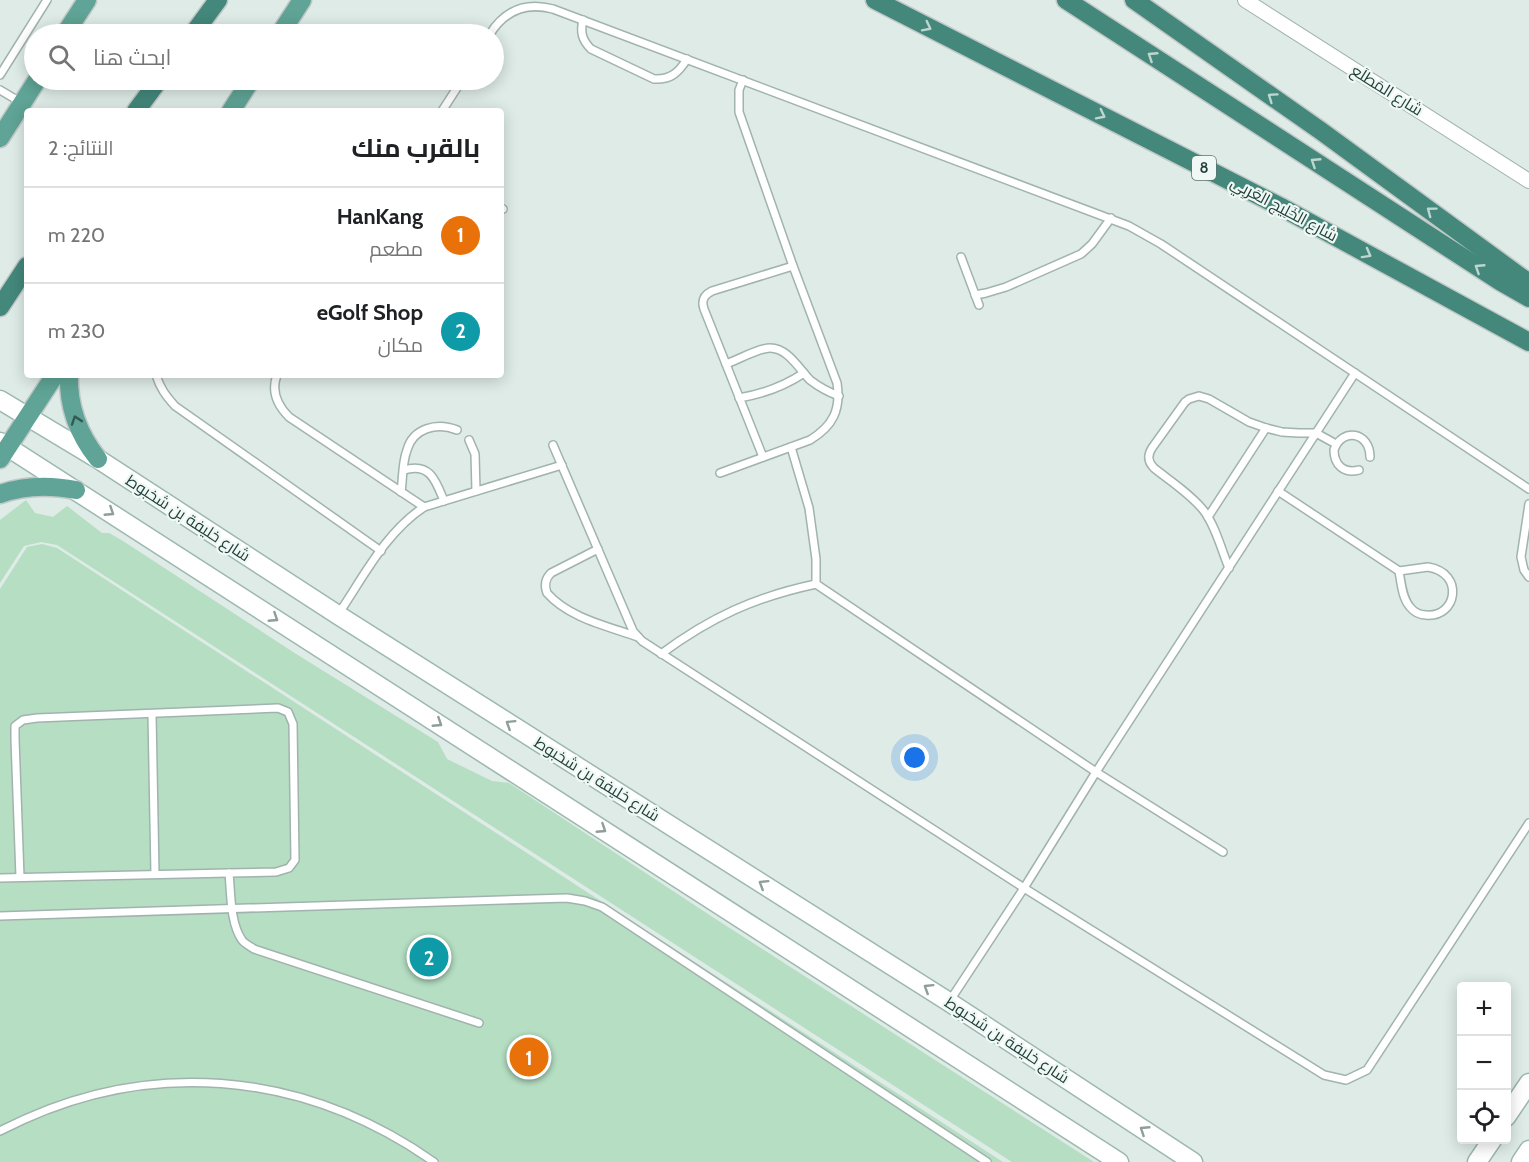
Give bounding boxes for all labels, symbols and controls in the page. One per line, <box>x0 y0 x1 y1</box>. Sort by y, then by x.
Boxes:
one-way arrow <box>921 19 932 31</box>
search box <box>24 24 504 90</box>
icon: search <box>45 41 78 74</box>
text: ابحث هنا <box>93 44 171 71</box>
one-way arrow <box>1148 51 1158 63</box>
street label: شارع المَطلَع <box>1347 60 1426 121</box>
one-way arrow <box>1268 93 1279 104</box>
one-way arrow <box>1095 108 1105 119</box>
text: بالقرب منك <box>352 132 480 164</box>
text: النتائج: 2 <box>48 136 114 160</box>
road number: 8 <box>1192 156 1216 180</box>
one-way arrow <box>1311 158 1322 169</box>
street label: شارع الخَلِيج العَربِي <box>1225 173 1341 249</box>
text: HanKang <box>337 203 423 230</box>
one-way arrow <box>1426 208 1437 219</box>
text: 220 m <box>48 223 105 247</box>
text: 1 <box>457 223 464 247</box>
text: مطعم <box>369 237 423 261</box>
one-way arrow <box>1361 247 1371 258</box>
one-way arrow <box>1475 263 1485 275</box>
text: eGolf Shop <box>317 299 423 326</box>
text: 230 m <box>48 319 105 343</box>
text: 2 <box>455 319 466 343</box>
text: مكان <box>378 333 423 357</box>
one-way arrow <box>70 415 83 426</box>
street label: شارع خليفة بن شخبوط <box>121 471 254 567</box>
one-way arrow <box>103 505 114 516</box>
one-way arrow <box>268 610 278 622</box>
one-way arrow <box>432 716 442 728</box>
one-way arrow <box>505 720 516 731</box>
street label: شارع خليفة بن شخبوط <box>530 733 663 827</box>
your location <box>900 743 929 772</box>
one-way arrow <box>595 822 606 833</box>
one-way arrow <box>759 880 769 892</box>
pin: 2 <box>410 934 448 980</box>
map controls <box>1457 982 1511 1144</box>
button: + <box>1457 982 1511 1036</box>
one-way arrow <box>924 984 934 996</box>
street label: شارع خليفة بن شخبوط <box>940 993 1073 1089</box>
pin: 1 <box>510 1034 548 1080</box>
button: − <box>1457 1036 1511 1090</box>
button: locate <box>1457 1090 1511 1144</box>
one-way arrow <box>1139 1126 1150 1137</box>

